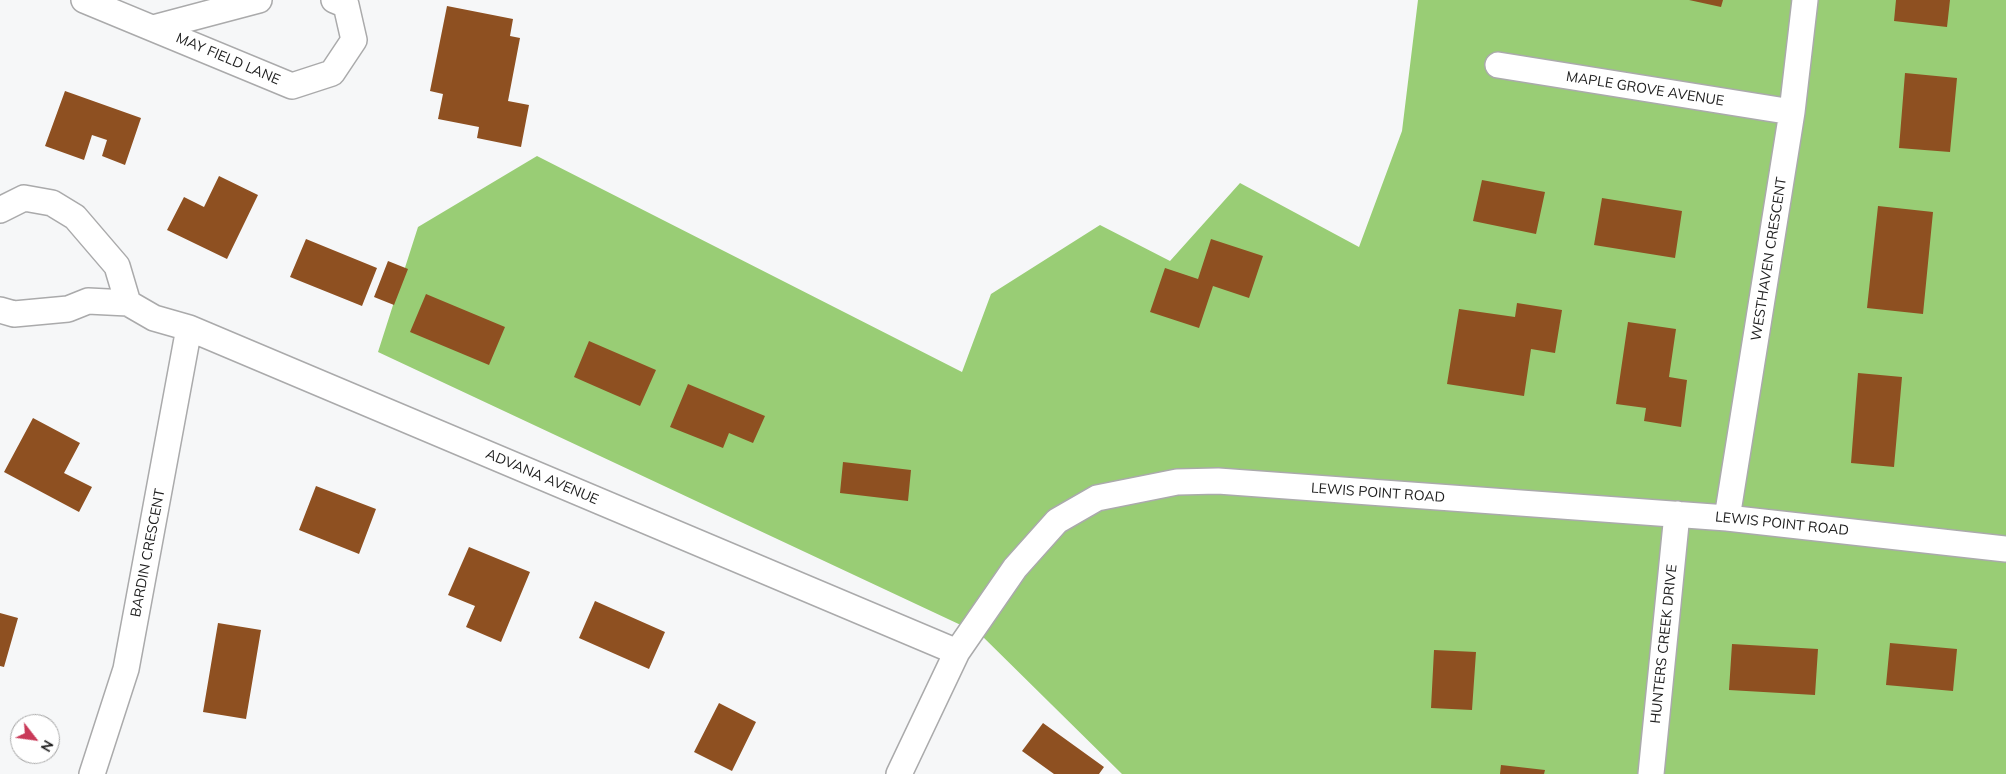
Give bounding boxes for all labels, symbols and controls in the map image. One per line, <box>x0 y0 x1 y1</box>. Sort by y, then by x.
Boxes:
street label: MAY FIELD LANE <box>173 30 283 88</box>
street label: MAPLE GROVE AVENUE <box>1565 68 1725 110</box>
street label: WESTHAVEN CRESCENT <box>1748 176 1790 342</box>
street label: ADVANA AVENUE <box>483 446 601 508</box>
street label: LEWIS POINT ROAD <box>1310 480 1446 506</box>
street label: BARDIN CRESCENT <box>127 487 169 619</box>
street label: LEWIS POINT ROAD <box>1714 509 1850 539</box>
street label: HUNTERS CREEK DRIVE <box>1647 563 1681 725</box>
north arrow <box>10 714 60 764</box>
text: N <box>37 737 58 755</box>

